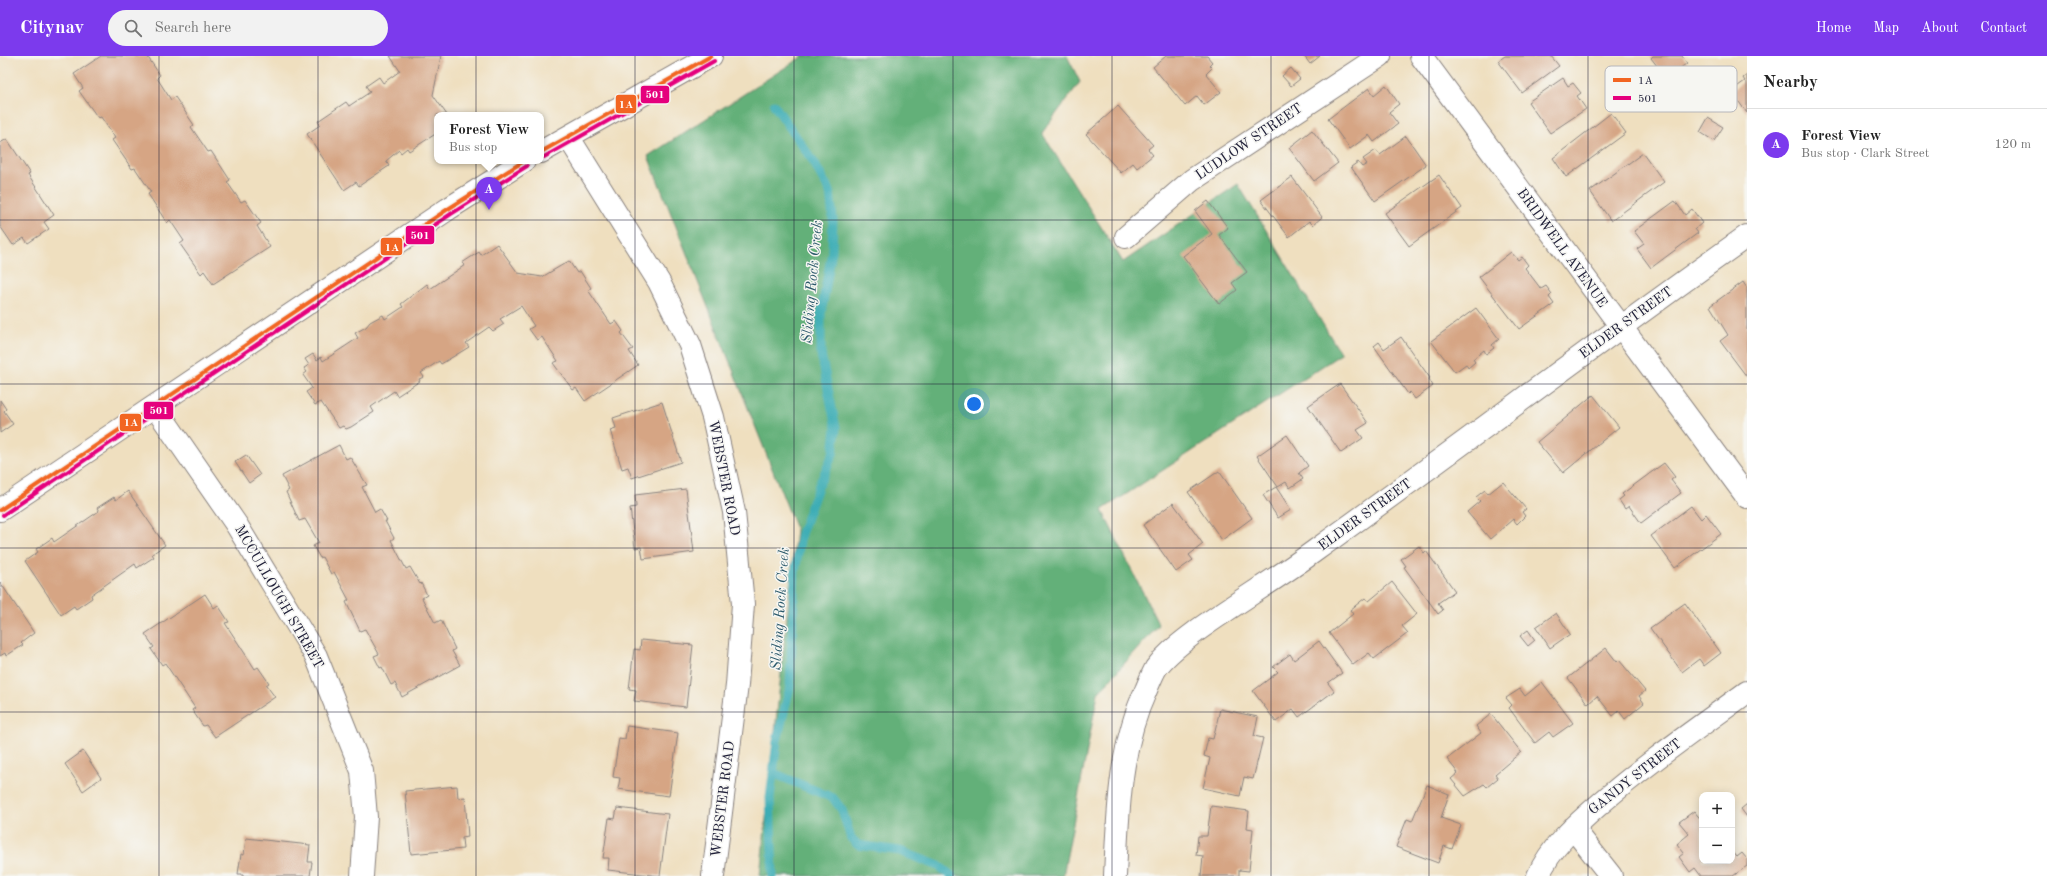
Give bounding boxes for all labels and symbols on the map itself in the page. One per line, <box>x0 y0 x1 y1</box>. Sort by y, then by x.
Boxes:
legend <box>1605 66 1737 112</box>
text: 1A <box>1638 76 1653 87</box>
line badge: 501 <box>640 85 670 104</box>
text: 501 <box>645 90 665 101</box>
line badge: 1A <box>615 94 637 114</box>
text: 501 <box>1638 94 1657 105</box>
text: 1A <box>619 100 634 111</box>
street label: LUDLOW STREET <box>1193 101 1305 183</box>
pin: A <box>476 177 502 210</box>
street label: BRIDWELL AVENUE <box>1514 186 1610 310</box>
water label: Sliding Rock Creek <box>800 220 826 344</box>
line badge: 501 <box>405 225 435 245</box>
text: 501 <box>410 231 430 242</box>
line badge: 1A <box>380 237 403 256</box>
text: 1A <box>385 243 400 254</box>
street label: ELDER STREET <box>1577 285 1675 361</box>
your location <box>964 394 984 414</box>
line badge: 501 <box>143 401 174 420</box>
text: 501 <box>149 406 169 417</box>
line badge: 1A <box>119 413 142 432</box>
text: 1A <box>124 418 139 429</box>
street label: WEBSTER ROAD <box>706 419 742 537</box>
street label: ELDER STREET <box>1316 477 1414 553</box>
street label: MCCULLOUGH STREET <box>232 523 326 671</box>
water label: Sliding Rock Creek <box>769 547 793 671</box>
street label: GANDY STREET <box>1586 737 1684 817</box>
street label: WEBSTER ROAD <box>709 740 737 858</box>

